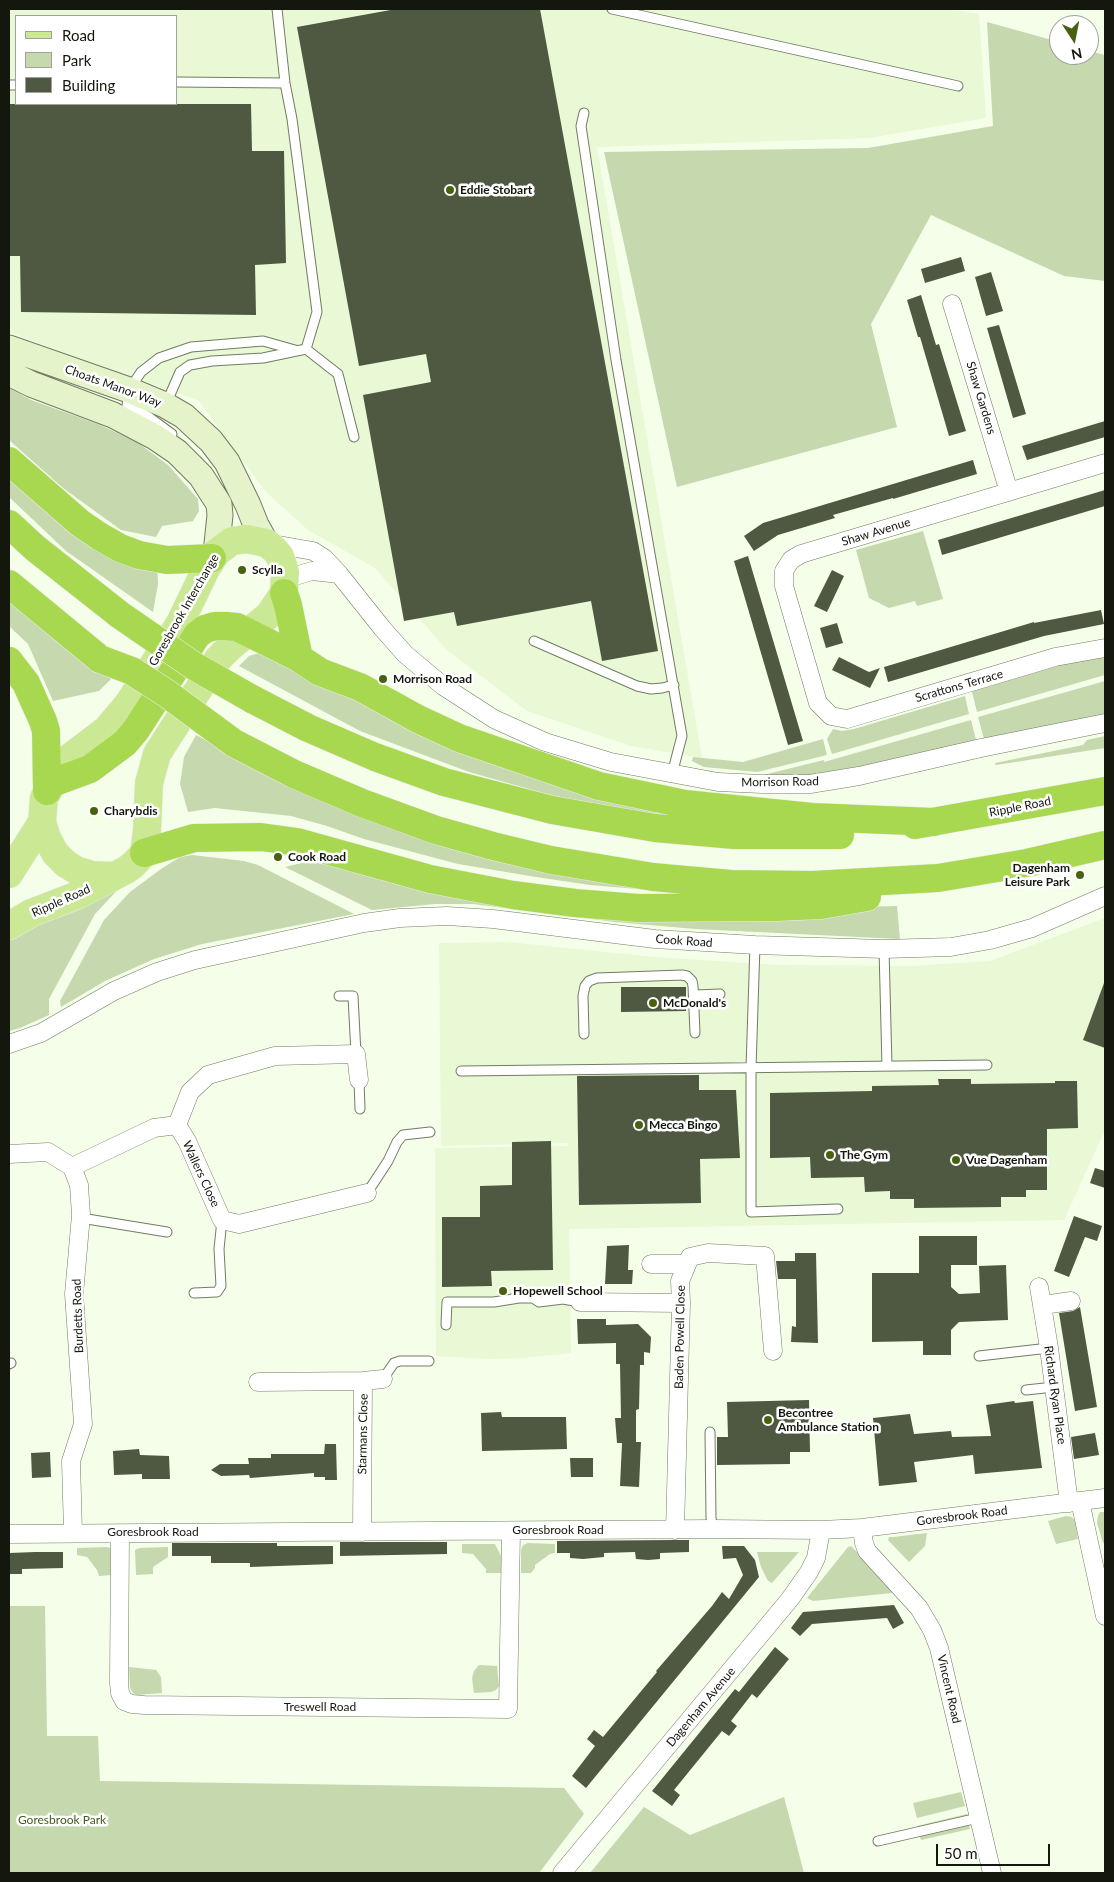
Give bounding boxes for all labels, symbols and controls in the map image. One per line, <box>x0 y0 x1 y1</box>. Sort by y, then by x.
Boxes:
legend <box>15 15 178 105</box>
north arrow <box>1049 15 1099 65</box>
text: Road <box>62 26 95 44</box>
text: N <box>1070 45 1084 64</box>
text: Park <box>62 51 91 69</box>
text: Building <box>62 76 115 94</box>
place label: Eddie Stobart <box>460 183 532 197</box>
marker: Eddie Stobart <box>444 184 456 196</box>
street label: Shaw Gardens <box>963 360 999 436</box>
street label: Choats Manor Way <box>63 362 163 410</box>
street label: Shaw Avenue <box>840 515 912 549</box>
street label: Goresbrook Interchange <box>146 551 222 669</box>
place label: Scylla <box>252 563 283 577</box>
marker: Scylla <box>236 564 248 576</box>
street label: Scrattons Terrace <box>913 667 1005 705</box>
place label: Morrison Road <box>393 672 472 686</box>
marker: Morrison Road <box>377 673 389 685</box>
street label: Morrison Road <box>741 774 819 790</box>
street label: Ripple Road <box>988 794 1052 820</box>
place label: Charybdis <box>104 804 158 818</box>
marker: Charybdis <box>88 805 100 817</box>
place label: Cook Road <box>288 850 346 864</box>
marker: Cook Road <box>272 851 284 863</box>
place label: Dagenham Leisure Park <box>1005 861 1070 889</box>
marker: Dagenham Leisure Park <box>1074 869 1086 881</box>
street label: Ripple Road <box>29 882 93 920</box>
street label: Cook Road <box>655 932 713 950</box>
place label: McDonald's <box>663 996 726 1010</box>
marker: McDonald's <box>647 997 659 1009</box>
place label: Mecca Bingo <box>649 1118 718 1132</box>
marker: Mecca Bingo <box>633 1119 645 1131</box>
street label: Wallers Close <box>179 1139 223 1209</box>
place label: The Gym <box>840 1148 888 1162</box>
marker: The Gym <box>824 1149 836 1161</box>
place label: Vue Dagenham <box>966 1153 1047 1167</box>
marker: Vue Dagenham <box>950 1154 962 1166</box>
street label: Burdetts Road <box>70 1278 86 1354</box>
place label: Hopewell School <box>513 1284 603 1298</box>
marker: Hopewell School <box>497 1285 509 1297</box>
street label: Baden Powell Close <box>672 1285 688 1389</box>
street label: Richard Ryan Place <box>1041 1345 1069 1445</box>
street label: Starmans Close <box>355 1393 371 1475</box>
place label: Becontree Ambulance Station <box>778 1406 879 1434</box>
marker: Becontree Ambulance Station <box>762 1414 774 1426</box>
street label: Goresbrook Road <box>916 1503 1008 1529</box>
street label: Goresbrook Road <box>512 1523 604 1537</box>
street label: Goresbrook Road <box>107 1525 199 1539</box>
street label: Vincent Road <box>934 1653 964 1725</box>
street label: Dagenham Avenue <box>664 1664 738 1750</box>
street label: Treswell Road <box>284 1700 356 1714</box>
park label: Goresbrook Park <box>18 1813 106 1827</box>
scale bar <box>939 1834 1053 1866</box>
text: 50 m <box>944 1844 978 1862</box>

